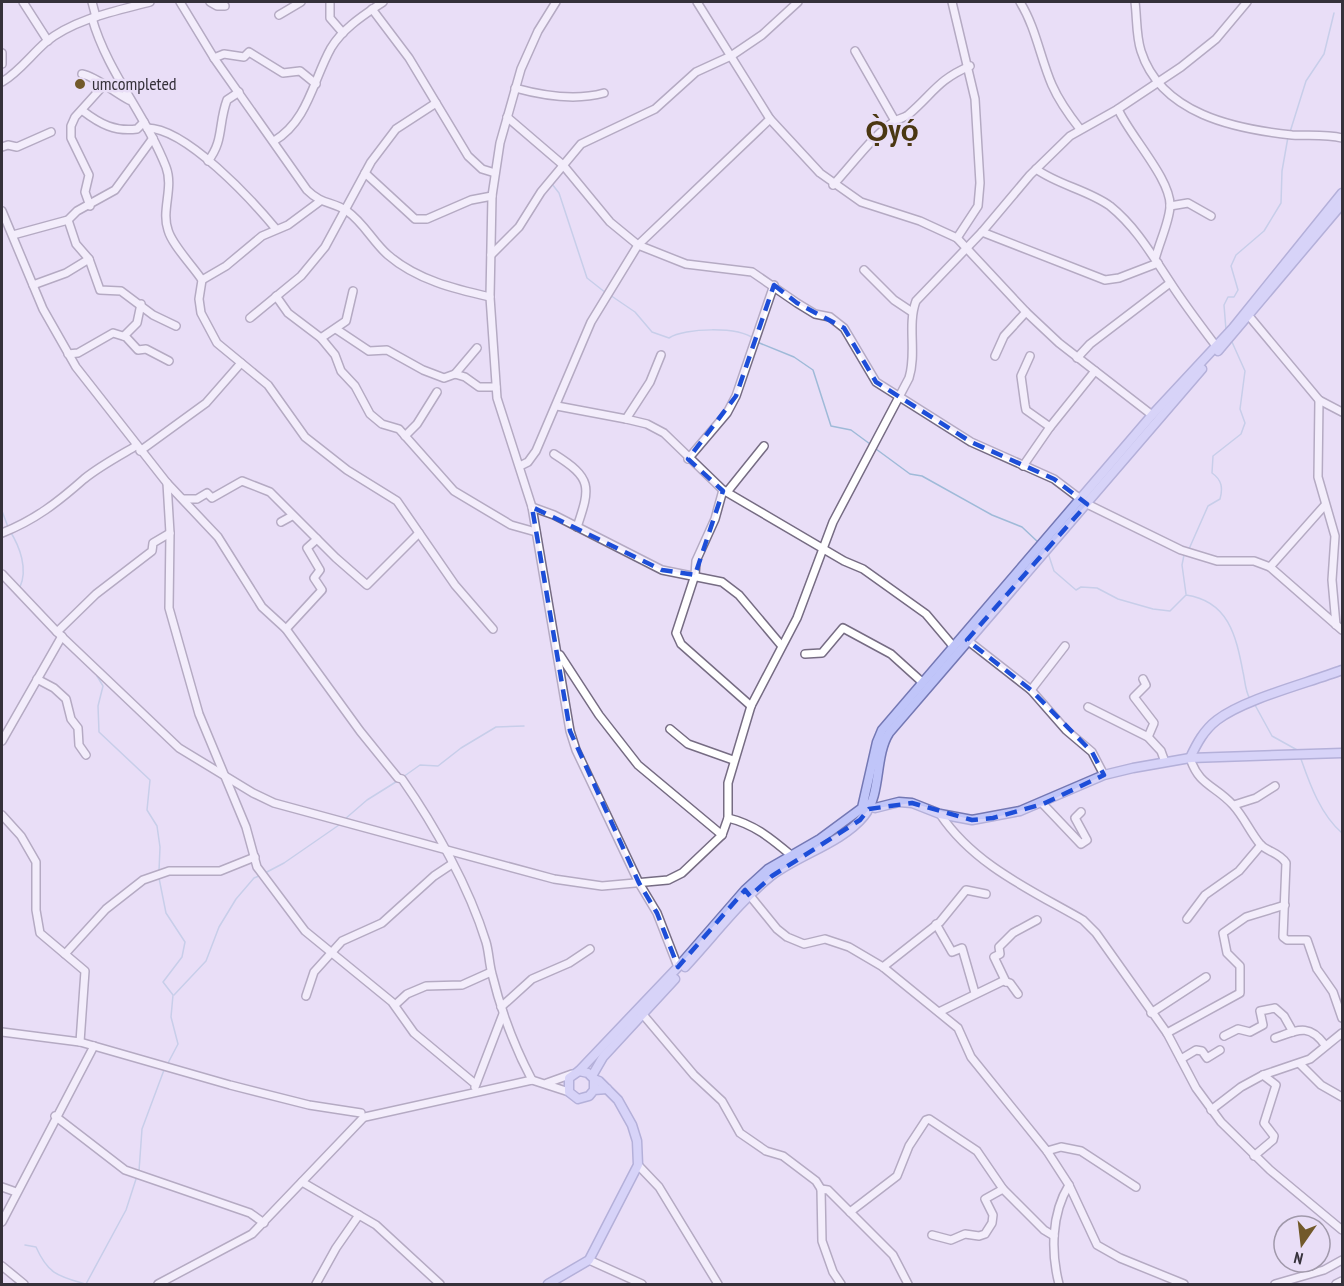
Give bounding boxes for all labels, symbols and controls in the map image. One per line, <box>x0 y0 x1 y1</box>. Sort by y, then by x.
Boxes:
place label: umcompleted <box>92 72 177 95</box>
marker: umcompleted <box>73 77 87 91</box>
district label: Ọ̀yọ́ <box>865 110 919 149</box>
north arrow <box>1272 1214 1332 1274</box>
text: N <box>1292 1248 1305 1269</box>

